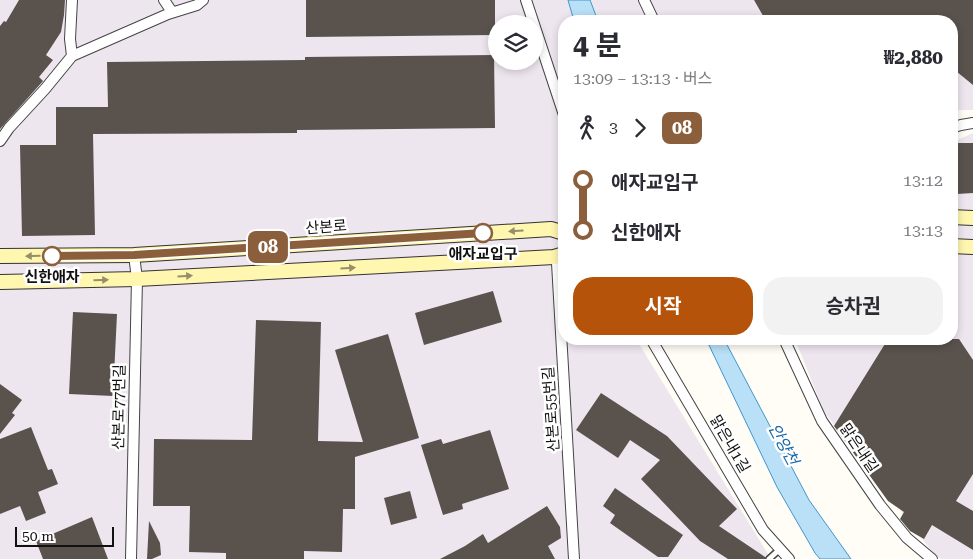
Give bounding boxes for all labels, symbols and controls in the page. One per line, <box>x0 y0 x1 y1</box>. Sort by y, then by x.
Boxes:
map controls <box>488 15 543 70</box>
button: layers <box>488 15 543 70</box>
text: 4 분 <box>573 29 622 62</box>
text: ₩2,880 <box>884 46 943 69</box>
text: 13:09 – 13:13 · 버스 <box>573 69 712 88</box>
icon: walk <box>573 114 601 142</box>
icon: forward <box>626 114 654 142</box>
text: 08 <box>672 117 692 138</box>
text: 3 <box>609 118 618 137</box>
text: 애자교입구 <box>611 171 698 194</box>
text: 13:12 <box>903 171 943 190</box>
street label: 산본로 <box>305 217 347 237</box>
text: 신한애자 <box>611 221 681 244</box>
text: 13:13 <box>903 221 943 240</box>
marker: 애자교입구 <box>473 223 493 243</box>
one-way arrow <box>507 228 523 236</box>
line badge: 08 <box>246 231 290 263</box>
text: 08 <box>258 236 278 257</box>
place label: 애자교입구 <box>448 245 518 263</box>
marker: 신한애자 <box>42 246 62 266</box>
one-way arrow <box>25 252 41 260</box>
one-way arrow <box>340 263 356 271</box>
place label: 신한애자 <box>24 268 80 286</box>
one-way arrow <box>178 272 194 280</box>
one-way arrow <box>93 276 109 284</box>
button: 시작 <box>573 277 753 335</box>
button: 승차권 <box>763 277 943 335</box>
street label: 산본로77번길 <box>109 364 129 450</box>
street label: 산본로55번길 <box>539 366 563 452</box>
street label: 맑은내1길 <box>706 412 754 476</box>
water label: 안양천 <box>765 420 803 470</box>
street label: 맑은내길 <box>836 420 882 476</box>
scale bar <box>15 524 114 547</box>
text: 50 m <box>22 528 54 544</box>

